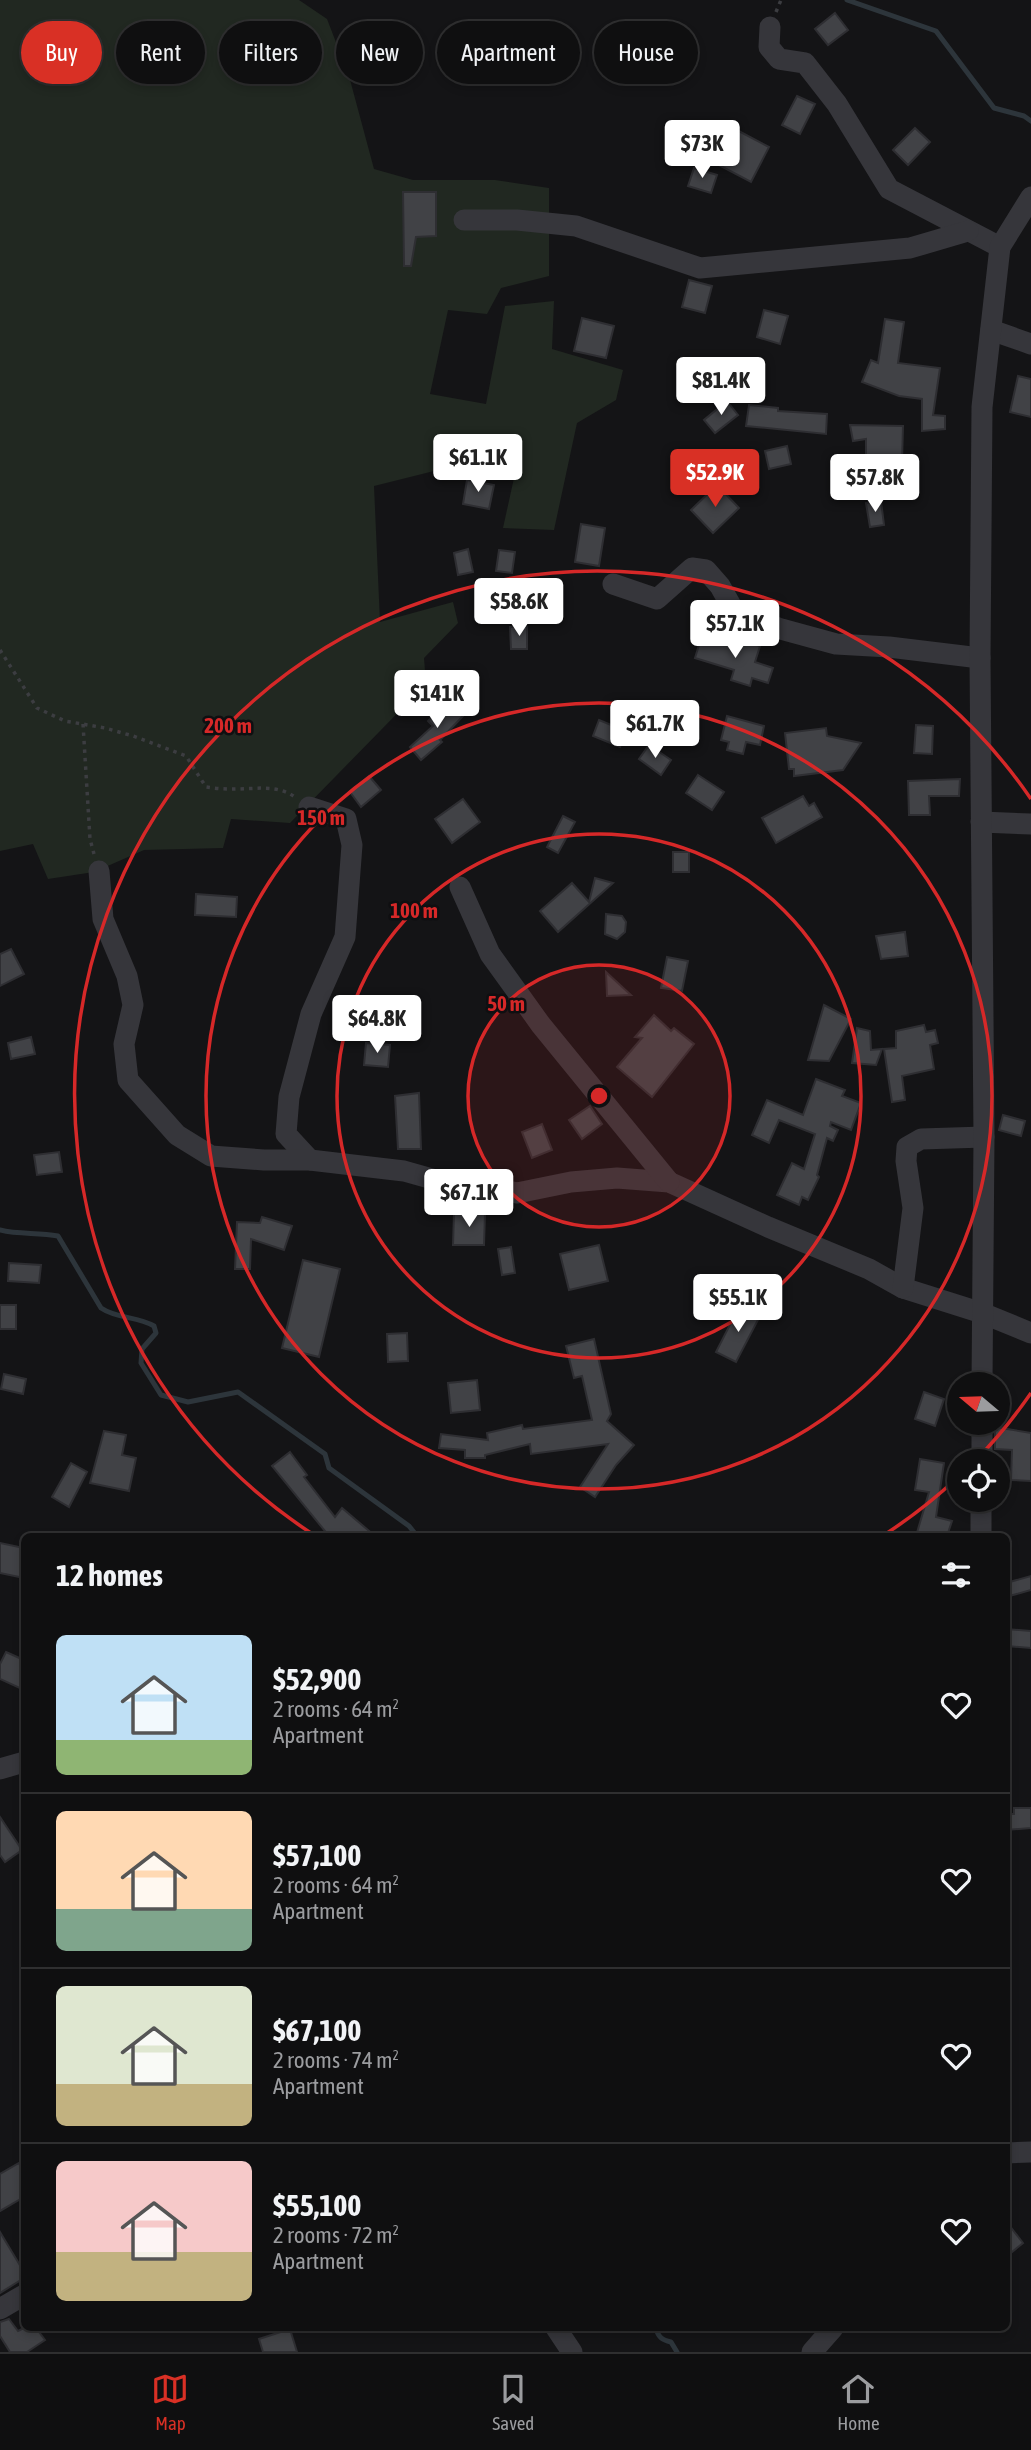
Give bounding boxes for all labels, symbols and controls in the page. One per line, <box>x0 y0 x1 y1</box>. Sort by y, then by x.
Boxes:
chip: Buy <box>21 21 102 84</box>
chip: Rent <box>116 21 205 84</box>
chip: Filters <box>219 21 322 84</box>
chip: New <box>336 21 423 84</box>
chip: Apartment <box>437 21 580 84</box>
chip: House <box>594 21 698 84</box>
pin: $73K <box>661 120 743 180</box>
text: $73K <box>681 130 723 156</box>
pin: $81.4K <box>664 358 778 417</box>
text: $81.4K <box>692 367 750 393</box>
pin: $61.1K <box>421 434 535 494</box>
text: $61.1K <box>449 444 507 470</box>
pin: $52.9K <box>658 449 772 509</box>
pin: $57.8K <box>818 454 932 514</box>
text: $52.9K <box>686 459 744 485</box>
text: $57.8K <box>846 464 904 490</box>
pin: $58.6K <box>462 578 576 638</box>
text: $58.6K <box>490 588 548 614</box>
pin: $57.1K <box>678 600 792 660</box>
text: $57.1K <box>706 610 764 636</box>
pin: $141K <box>388 670 486 730</box>
text: $141K <box>410 680 464 706</box>
pin: $61.7K <box>598 700 712 760</box>
text: $61.7K <box>626 710 684 736</box>
text: 200 m <box>204 713 252 737</box>
text: 150 m <box>297 805 345 829</box>
text: 100 m <box>390 898 438 922</box>
text: 50 m <box>487 991 525 1015</box>
pin: $64.8K <box>320 996 434 1055</box>
text: $64.8K <box>348 1005 406 1031</box>
centre of rings <box>587 1084 611 1108</box>
pin: $67.1K <box>412 1170 526 1229</box>
text: $67.1K <box>440 1179 498 1205</box>
pin: $55.1K <box>681 1274 795 1334</box>
text: $55.1K <box>709 1284 767 1310</box>
north arrow <box>947 1372 1010 1435</box>
map controls <box>947 1372 1010 1512</box>
button: locate <box>947 1449 1010 1512</box>
icon: filters <box>937 1556 975 1594</box>
text: 12 homes <box>56 1558 163 1592</box>
text: $52,900 <box>273 1662 361 1696</box>
icon: home <box>112 1663 196 1747</box>
icon: heart <box>937 1686 975 1724</box>
text: 2 rooms · 64 m² <box>273 1696 399 1722</box>
text: Apartment <box>273 1722 364 1748</box>
text: $57,100 <box>273 1838 361 1872</box>
icon: home <box>112 1839 196 1923</box>
icon: heart <box>937 1862 975 1900</box>
text: 2 rooms · 64 m² <box>273 1872 399 1898</box>
text: Apartment <box>273 1898 364 1924</box>
text: $67,100 <box>273 2013 361 2047</box>
icon: home <box>112 2014 196 2098</box>
icon: heart <box>937 2037 975 2075</box>
text: 2 rooms · 74 m² <box>273 2047 399 2073</box>
text: Apartment <box>273 2073 364 2099</box>
text: $55,100 <box>273 2188 361 2222</box>
icon: home <box>112 2189 196 2273</box>
icon: heart <box>937 2212 975 2250</box>
text: 2 rooms · 72 m² <box>273 2222 399 2248</box>
text: Apartment <box>273 2248 364 2274</box>
tab: Map <box>151 2370 189 2434</box>
tab: Saved <box>492 2370 534 2434</box>
tab: Home <box>837 2370 880 2434</box>

